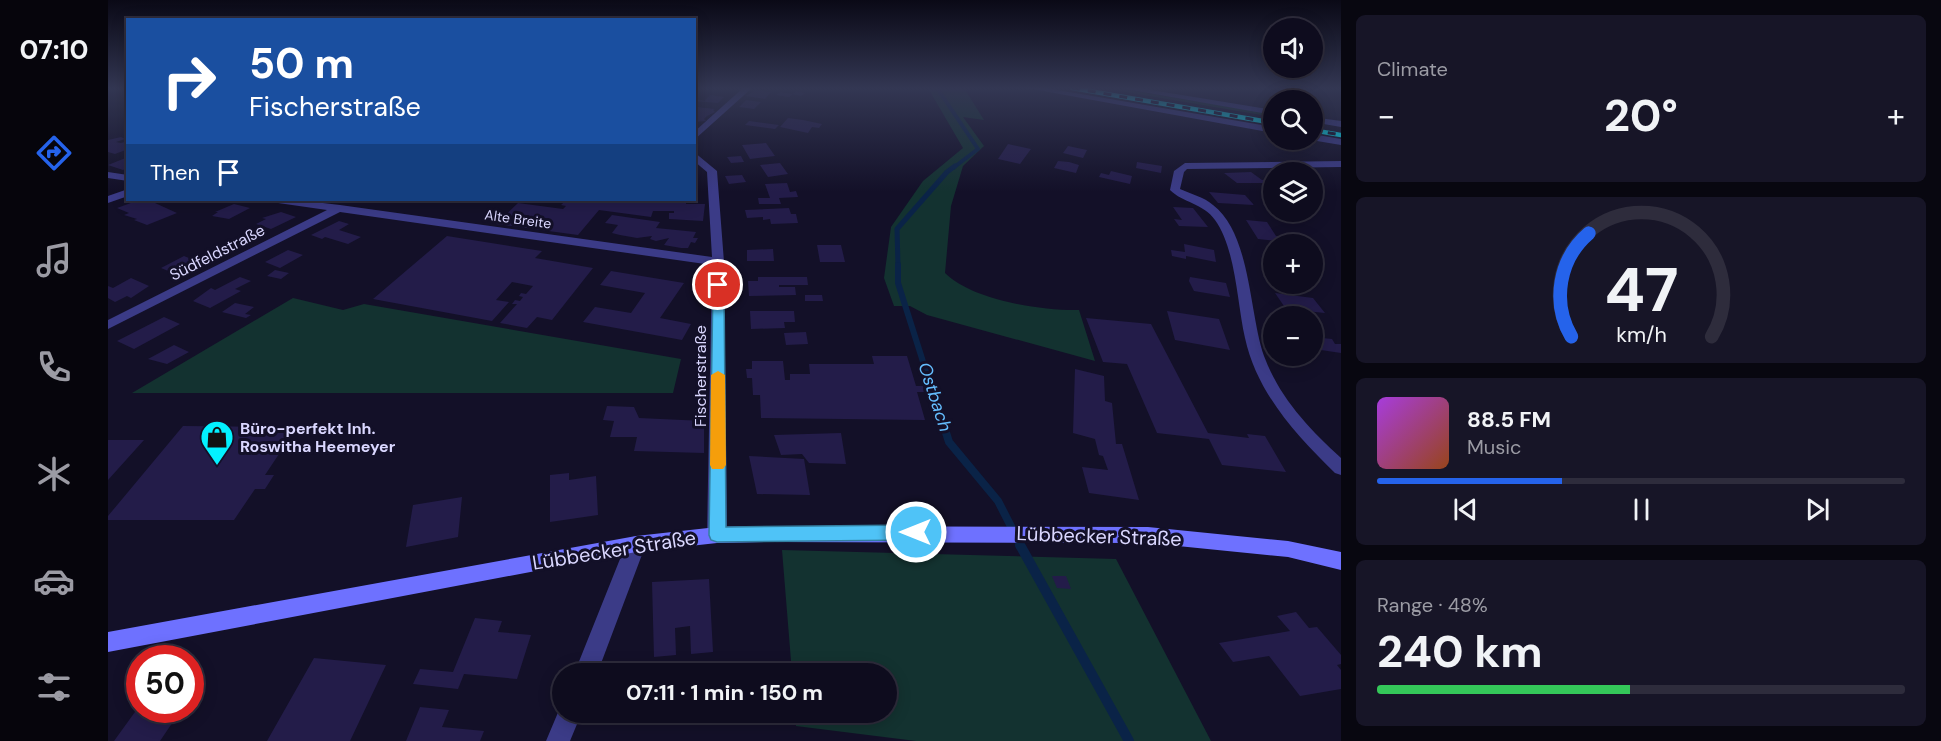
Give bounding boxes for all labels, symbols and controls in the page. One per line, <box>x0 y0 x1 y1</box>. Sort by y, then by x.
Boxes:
map controls <box>1263 18 1323 366</box>
button: sound <box>1263 18 1323 78</box>
text: 07:10 <box>19 32 89 67</box>
text: 50 m <box>249 36 354 91</box>
icon: right <box>150 42 228 120</box>
text: Climate <box>1377 56 1448 82</box>
text: 20° <box>1604 86 1678 145</box>
text: Fischerstraße <box>249 89 421 124</box>
button: search <box>1263 90 1323 150</box>
text: − <box>1377 94 1395 137</box>
text: + <box>1887 94 1905 137</box>
icon: directions <box>33 132 75 174</box>
icon: arrive <box>212 156 245 189</box>
text: Then <box>150 158 200 187</box>
button: layers <box>1263 162 1323 222</box>
street label: Alte Breite <box>483 205 553 233</box>
street label: Südfeldstraße <box>166 219 268 285</box>
button: + <box>1263 234 1323 294</box>
icon: music <box>33 239 75 281</box>
text: 47 <box>1604 249 1678 330</box>
pin <box>692 259 743 310</box>
icon: arrive <box>701 268 734 301</box>
button: − <box>1263 306 1323 366</box>
text: km/h <box>1616 321 1666 349</box>
street label: Fischerstraße <box>690 325 711 427</box>
icon: phone <box>33 346 75 388</box>
water label: Ostbach <box>913 359 957 435</box>
text: 88.5 FM <box>1467 405 1551 434</box>
place label: Büro-perfekt Inh. Roswitha Heemeyer <box>240 418 396 457</box>
shop icon: Büro-perfekt Inh. Roswitha Heemeyer <box>199 419 235 466</box>
text: Music <box>1467 434 1522 460</box>
icon: climate <box>33 453 75 495</box>
icon: previous <box>1449 493 1482 526</box>
icon: pause <box>1625 493 1658 526</box>
icon: next <box>1801 493 1834 526</box>
position arrow <box>884 500 948 564</box>
street label: Lübbecker Straße <box>1016 520 1182 552</box>
street label: Lübbecker Straße <box>530 524 698 576</box>
icon: car <box>33 560 75 602</box>
text: Range · 48% <box>1377 592 1488 618</box>
text: 240 km <box>1377 622 1543 681</box>
speed limit sign: 50 <box>126 645 204 723</box>
icon: filters <box>33 666 75 708</box>
text: 07:11 · 1 min · 150 m <box>626 678 823 707</box>

